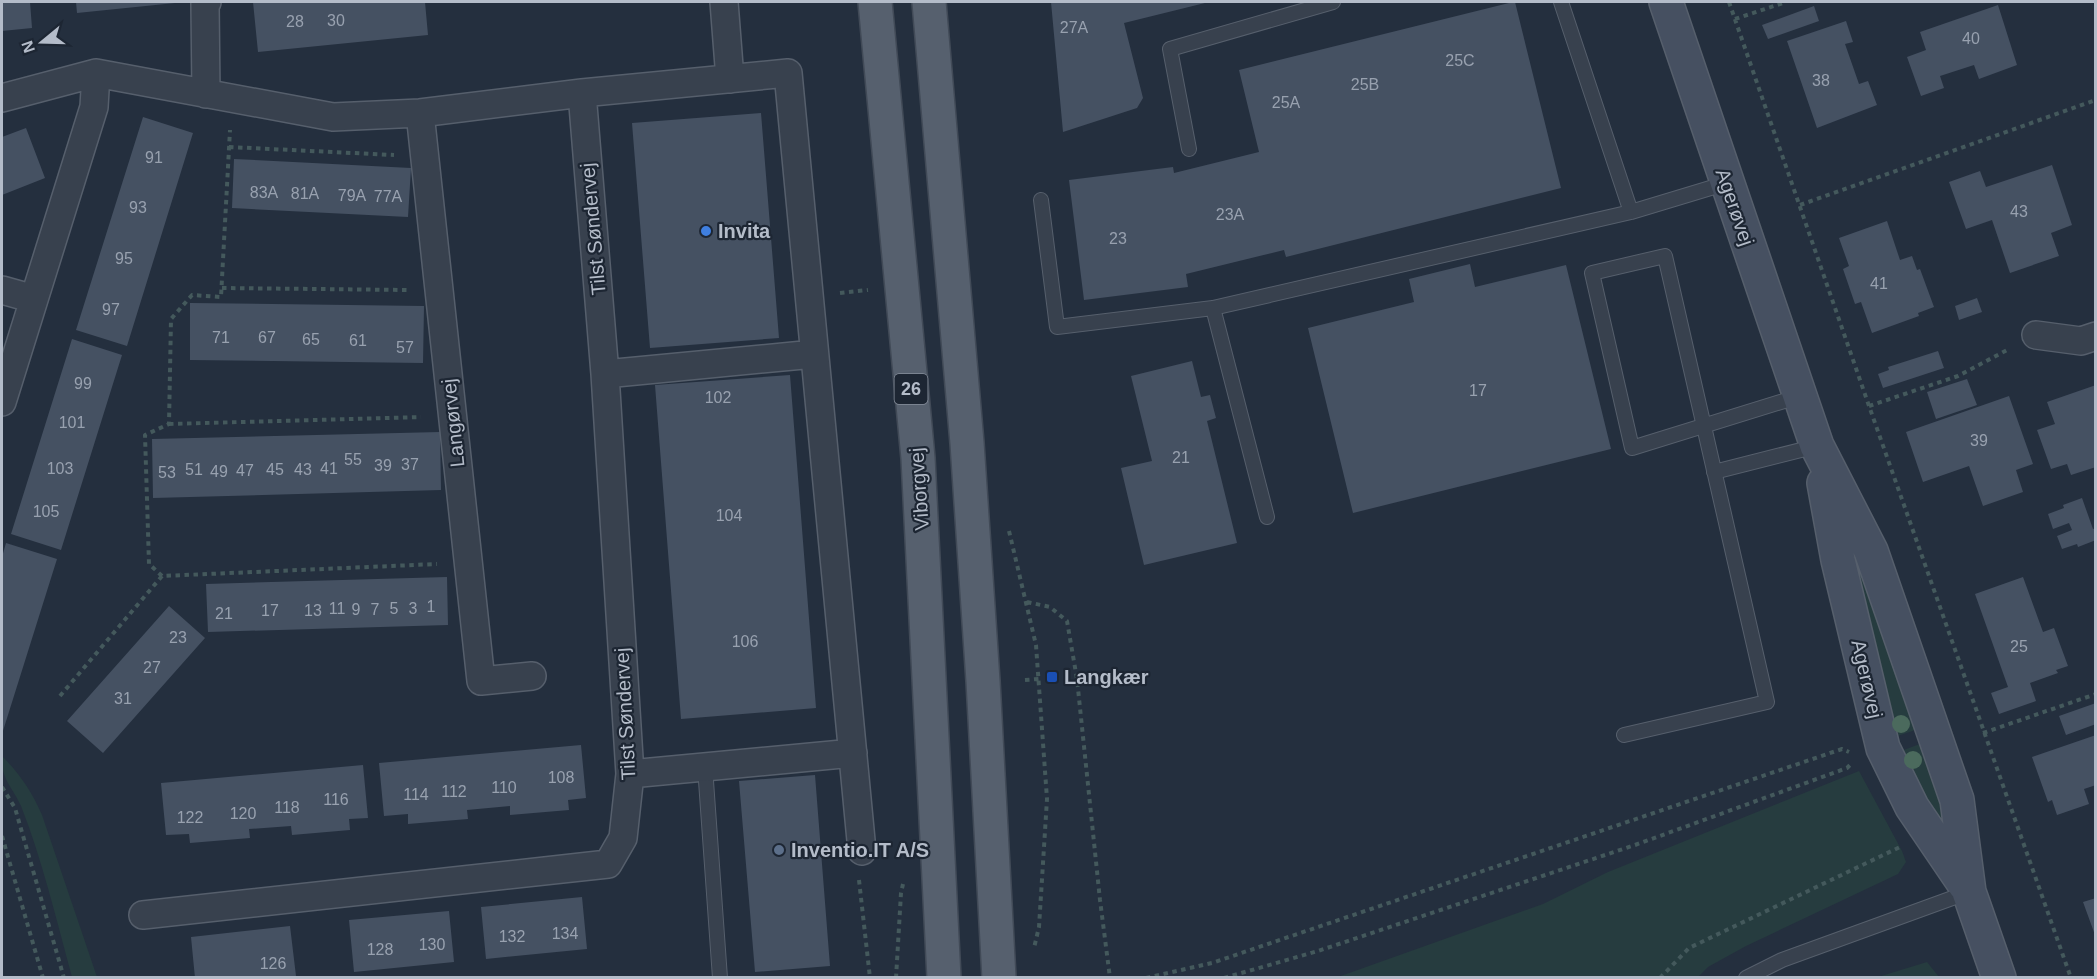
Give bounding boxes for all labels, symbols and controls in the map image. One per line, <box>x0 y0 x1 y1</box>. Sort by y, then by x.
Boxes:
north arrow <box>12 12 72 72</box>
house number: 30 <box>327 12 345 29</box>
house number: 28 <box>286 13 304 30</box>
house number: 27A <box>1060 19 1089 36</box>
house number: 40 <box>1962 30 1980 47</box>
text: N <box>18 38 38 55</box>
house number: 25C <box>1445 52 1475 69</box>
house number: 38 <box>1812 72 1830 89</box>
house number: 25B <box>1351 76 1379 93</box>
house number: 25A <box>1272 94 1301 111</box>
house number: 91 <box>145 149 163 166</box>
street label: Tilst Søndervej <box>576 162 610 296</box>
street label: Agerøvej <box>1712 166 1758 248</box>
house number: 83A <box>250 184 279 201</box>
house number: 81A <box>291 185 320 202</box>
house number: 79A <box>338 187 367 204</box>
house number: 77A <box>374 188 403 205</box>
house number: 93 <box>129 199 147 216</box>
house number: 43 <box>2010 203 2028 220</box>
house number: 23A <box>1216 206 1245 223</box>
place label: Invita <box>718 220 771 242</box>
marker: Invita <box>699 224 713 238</box>
house number: 23 <box>1109 230 1127 247</box>
house number: 95 <box>115 250 133 267</box>
house number: 41 <box>1870 275 1888 292</box>
house number: 97 <box>102 301 120 318</box>
house number: 71 <box>212 329 230 346</box>
house number: 67 <box>258 329 276 346</box>
house number: 65 <box>302 331 320 348</box>
house number: 61 <box>349 332 367 349</box>
house number: 57 <box>396 339 414 356</box>
road number: 26 <box>894 374 928 404</box>
house number: 99 <box>74 375 92 392</box>
street label: Langørvej <box>437 378 469 468</box>
house number: 17 <box>1469 382 1487 399</box>
house number: 102 <box>705 389 731 406</box>
house number: 101 <box>59 414 85 431</box>
house number: 39 <box>1970 432 1988 449</box>
street label: Viborgvej <box>905 447 933 531</box>
house number: 21 <box>1172 449 1190 466</box>
house number: 55 <box>344 451 362 468</box>
house number: 37 <box>401 456 419 473</box>
house number: 39 <box>374 457 392 474</box>
house number: 103 <box>47 460 73 477</box>
house number: 41 <box>320 460 338 477</box>
house number: 51 <box>185 461 203 478</box>
house number: 45 <box>266 461 284 478</box>
house number: 43 <box>294 461 312 478</box>
house number: 47 <box>236 462 254 479</box>
house number: 49 <box>210 463 228 480</box>
house number: 53 <box>158 464 176 481</box>
house number: 105 <box>33 503 59 520</box>
house number: 104 <box>716 507 742 524</box>
house number: 1 <box>427 598 436 615</box>
house number: 11 <box>329 600 345 617</box>
house number: 5 <box>390 600 399 617</box>
house number: 3 <box>409 600 418 617</box>
house number: 9 <box>352 601 361 618</box>
house number: 7 <box>371 601 380 618</box>
house number: 17 <box>261 602 279 619</box>
house number: 13 <box>304 602 322 619</box>
house number: 21 <box>215 605 233 622</box>
house number: 23 <box>169 629 187 646</box>
house number: 106 <box>732 633 758 650</box>
street label: Agerøvej <box>1847 638 1887 720</box>
house number: 25 <box>2010 638 2028 655</box>
street label: Tilst Søndervej <box>611 647 639 781</box>
house number: 27 <box>143 659 161 676</box>
place label: Langkær <box>1064 666 1149 688</box>
marker: Langkær <box>1045 670 1059 684</box>
house number: 31 <box>114 690 132 707</box>
house number: 108 <box>548 769 574 786</box>
house number: 110 <box>491 779 517 796</box>
house number: 112 <box>441 783 467 800</box>
house number: 114 <box>403 786 429 803</box>
house number: 116 <box>323 791 349 808</box>
house number: 118 <box>274 799 300 816</box>
house number: 120 <box>230 805 256 822</box>
house number: 122 <box>177 809 203 826</box>
place label: Inventio.IT A/S <box>791 839 929 861</box>
marker: Inventio.IT A/S <box>772 843 786 857</box>
house number: 134 <box>552 925 578 942</box>
house number: 132 <box>499 928 525 945</box>
house number: 130 <box>419 936 445 953</box>
house number: 128 <box>367 941 393 958</box>
house number: 126 <box>260 955 286 972</box>

